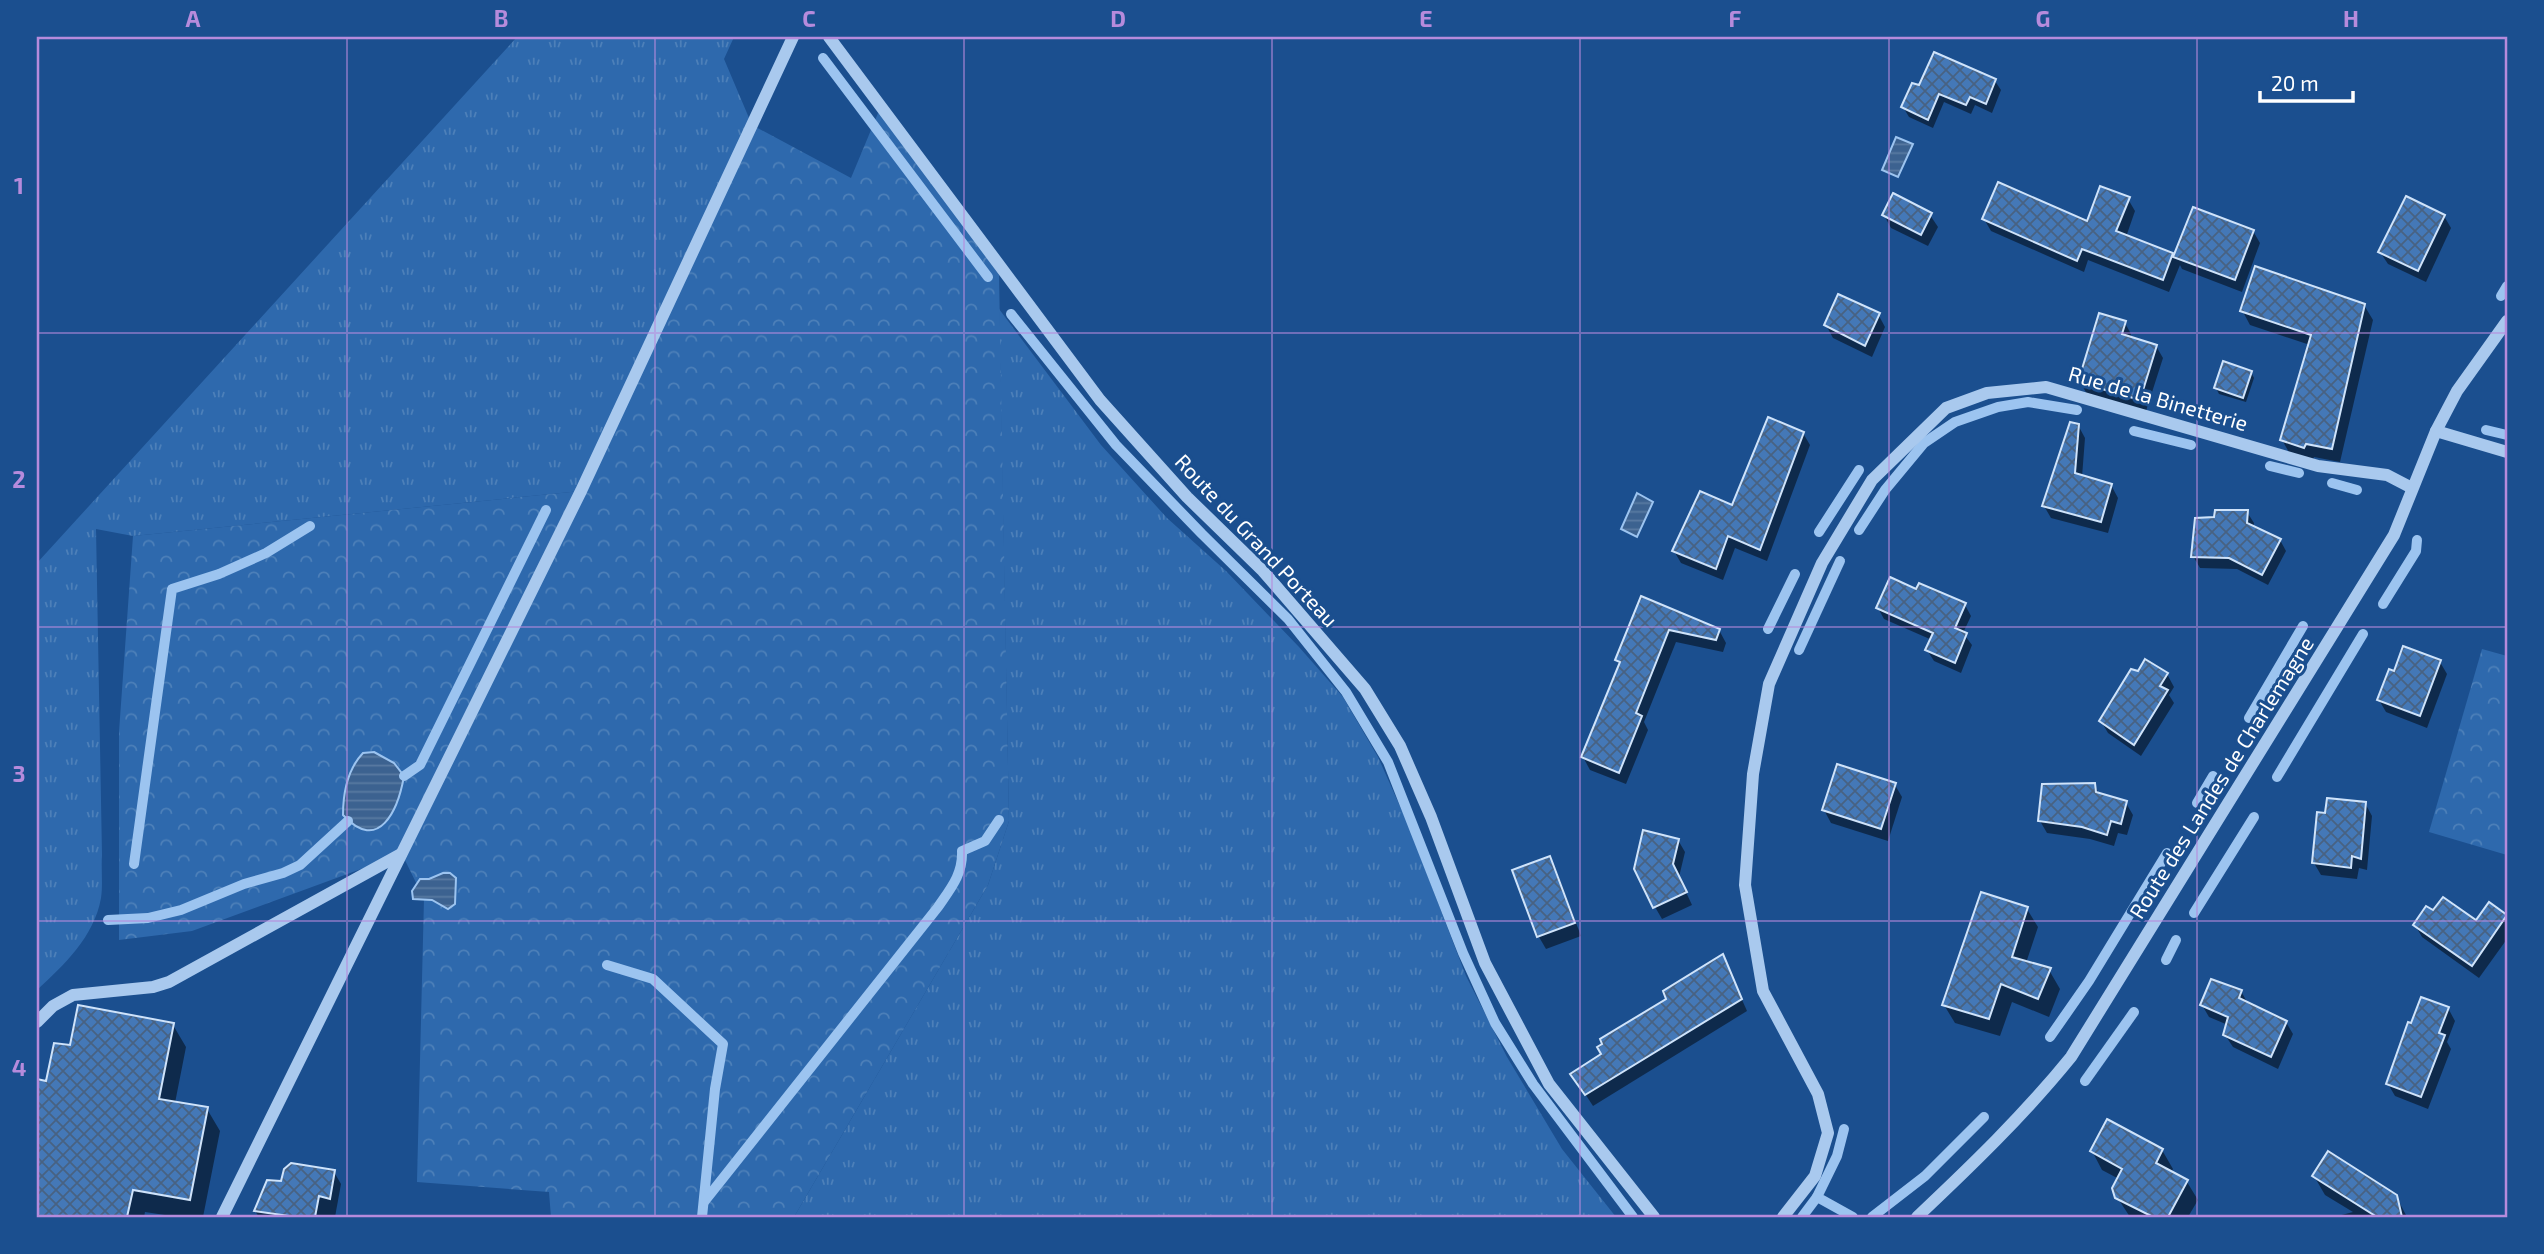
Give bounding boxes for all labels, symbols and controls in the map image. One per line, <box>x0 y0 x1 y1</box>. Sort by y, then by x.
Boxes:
text: A <box>185 4 201 32</box>
text: B <box>494 4 508 32</box>
text: C <box>802 4 816 32</box>
text: D <box>1110 4 1126 32</box>
text: E <box>1419 4 1433 32</box>
text: F <box>1729 4 1742 32</box>
text: G <box>2036 4 2050 32</box>
text: H <box>2343 4 2359 32</box>
scale bar <box>2260 60 2353 104</box>
text: 20 m <box>2271 70 2319 95</box>
text: 1 <box>14 171 24 199</box>
street label: Rue de la Binetterie <box>2066 360 2251 435</box>
street label: Route du Grand Porteau <box>1171 448 1344 631</box>
text: 2 <box>12 465 26 493</box>
street label: Route des Landes de Charlemagne <box>2123 632 2318 923</box>
text: 3 <box>12 759 26 787</box>
text: 4 <box>12 1053 26 1081</box>

